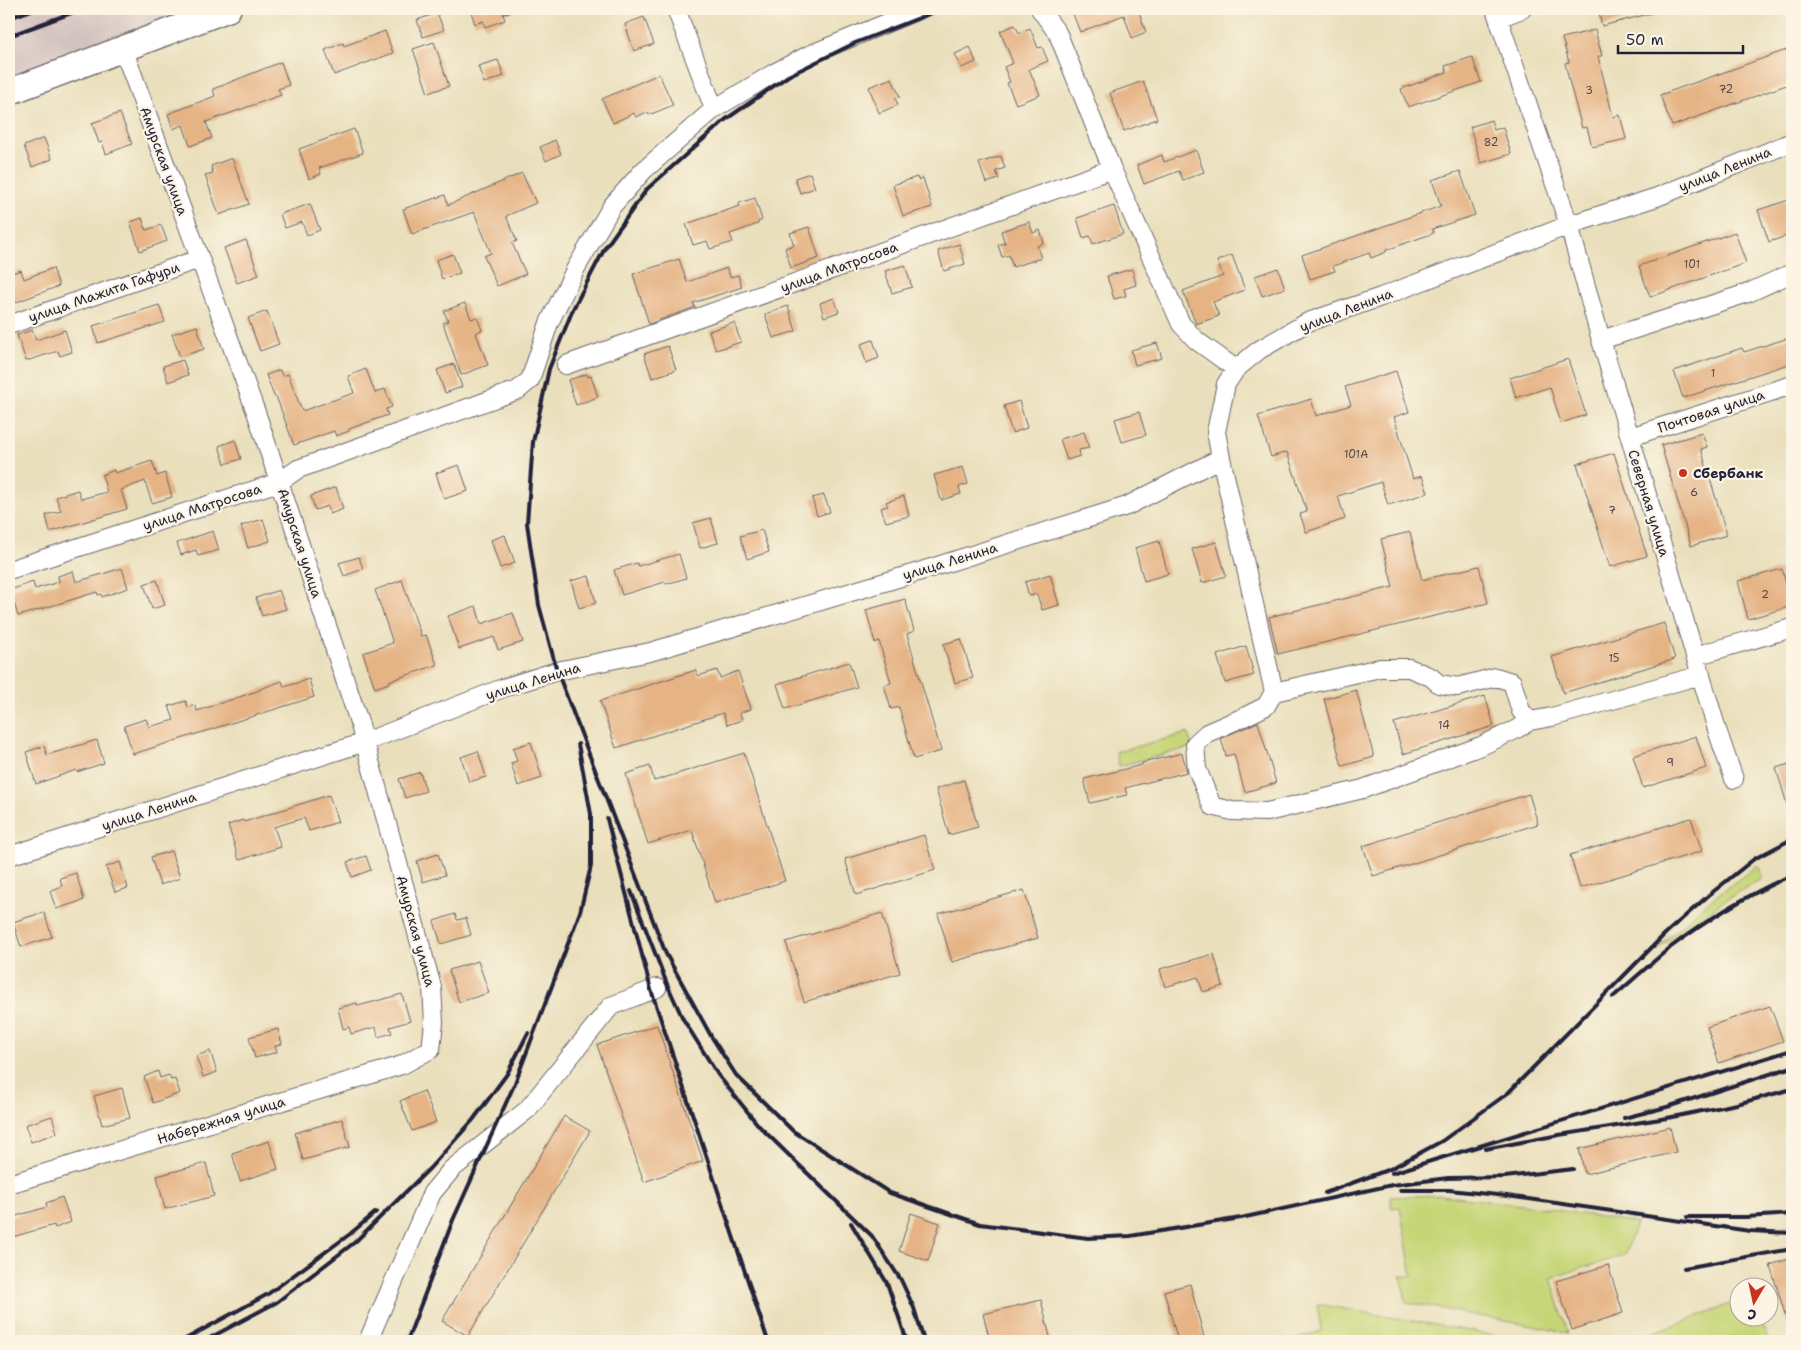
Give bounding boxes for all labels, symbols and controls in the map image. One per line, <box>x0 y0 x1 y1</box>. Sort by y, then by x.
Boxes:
scale bar <box>1618 22 1744 54</box>
text: 50 m <box>1626 30 1664 50</box>
house number: 72 <box>1719 82 1733 97</box>
house number: 3 <box>1585 83 1593 98</box>
street label: Амурская улица <box>136 104 192 218</box>
house number: 82 <box>1484 135 1498 150</box>
street label: улица Ленина <box>1676 142 1774 196</box>
street label: улица Матросова <box>778 237 900 297</box>
house number: 101 <box>1684 257 1700 272</box>
street label: улица Мажита Гафури <box>26 258 182 326</box>
street label: улица Ленина <box>1297 284 1395 336</box>
house number: 1 <box>1711 366 1715 381</box>
street label: Почтовая улица <box>1655 385 1767 437</box>
house number: 101А <box>1344 447 1368 462</box>
street label: Северная улица <box>1624 447 1674 559</box>
place label: Сбербанк <box>1693 464 1763 482</box>
marker: Сбербанк <box>1677 467 1689 479</box>
street label: улица Матросова <box>140 479 264 535</box>
house number: 6 <box>1690 485 1698 500</box>
street label: Амурская улица <box>274 486 326 600</box>
house number: 7 <box>1608 503 1616 518</box>
street label: улица Ленина <box>900 538 1000 584</box>
house number: 2 <box>1761 587 1769 602</box>
house number: 15 <box>1608 651 1620 666</box>
street label: улица Ленина <box>483 658 583 704</box>
house number: 14 <box>1438 718 1450 733</box>
house number: 9 <box>1666 755 1674 770</box>
street label: улица Ленина <box>99 787 199 835</box>
street label: Амурская улица <box>393 873 440 989</box>
street label: Набережная улица <box>155 1092 287 1148</box>
north arrow <box>1728 1278 1778 1328</box>
text: С <box>1746 1305 1758 1324</box>

